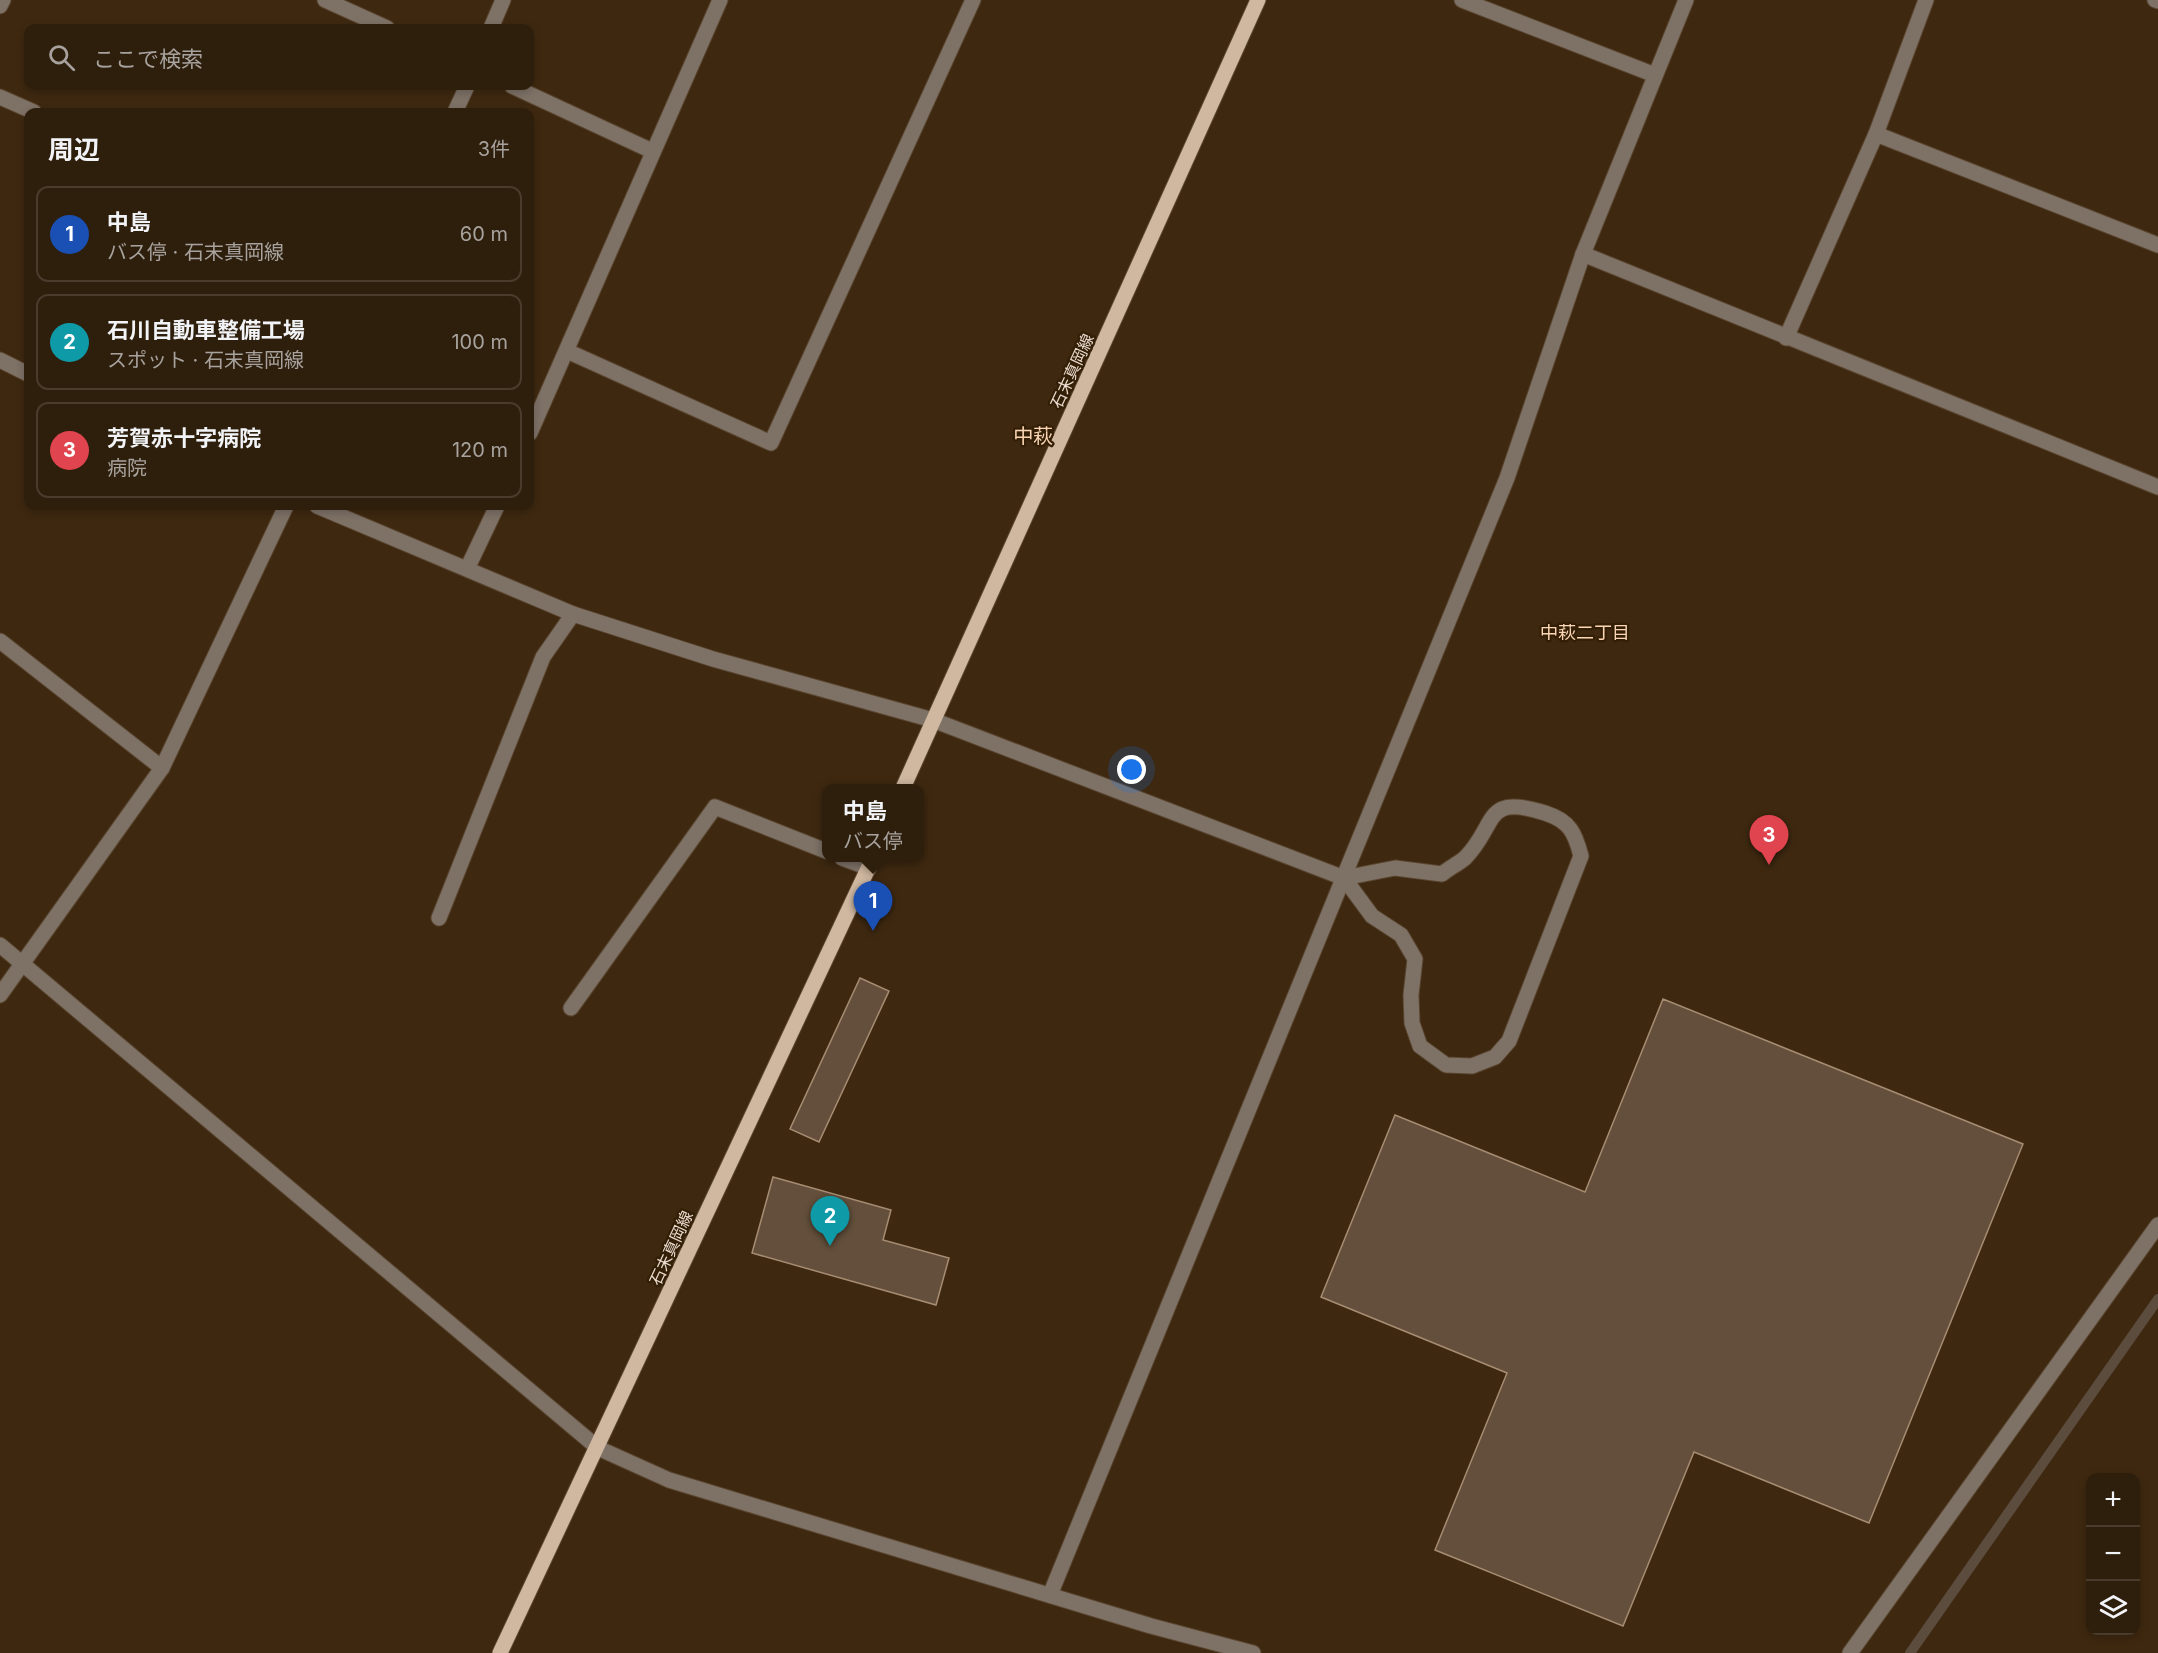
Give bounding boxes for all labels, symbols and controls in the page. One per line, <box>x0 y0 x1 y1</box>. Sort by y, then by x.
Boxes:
search box <box>24 24 534 90</box>
icon: search <box>45 41 78 74</box>
text: ここで検索 <box>93 46 203 72</box>
text: 周辺 <box>48 134 100 165</box>
text: 3件 <box>478 137 510 161</box>
text: 中島 <box>107 209 151 235</box>
text: 1 <box>65 222 74 246</box>
text: 60 m <box>460 222 508 246</box>
text: バス停 · 石末真岡線 <box>107 240 284 264</box>
text: 石川自動車整備工場 <box>107 317 305 343</box>
text: 2 <box>63 330 76 354</box>
text: 100 m <box>451 330 508 354</box>
street label: 石末真岡線 <box>1046 331 1098 411</box>
text: スポット · 石末真岡線 <box>107 348 304 372</box>
district label: 中萩 <box>1013 424 1053 448</box>
text: 芳賀赤十字病院 <box>107 425 261 451</box>
text: 3 <box>63 438 76 462</box>
text: 120 m <box>452 438 508 462</box>
text: 病院 <box>107 456 147 480</box>
district label: 中萩二丁目 <box>1540 622 1630 643</box>
your location <box>1117 755 1146 784</box>
popup <box>822 784 924 862</box>
text: 中島 <box>843 798 887 824</box>
pin: 3 <box>1750 816 1788 865</box>
text: バス停 <box>843 829 903 853</box>
pin: 1 <box>854 882 892 931</box>
pin: 2 <box>810 1196 850 1246</box>
street label: 石末真岡線 <box>645 1208 697 1288</box>
map controls <box>2086 1473 2140 1635</box>
button: + <box>2086 1473 2140 1527</box>
button: − <box>2086 1527 2140 1581</box>
button: layers <box>2086 1581 2140 1635</box>

